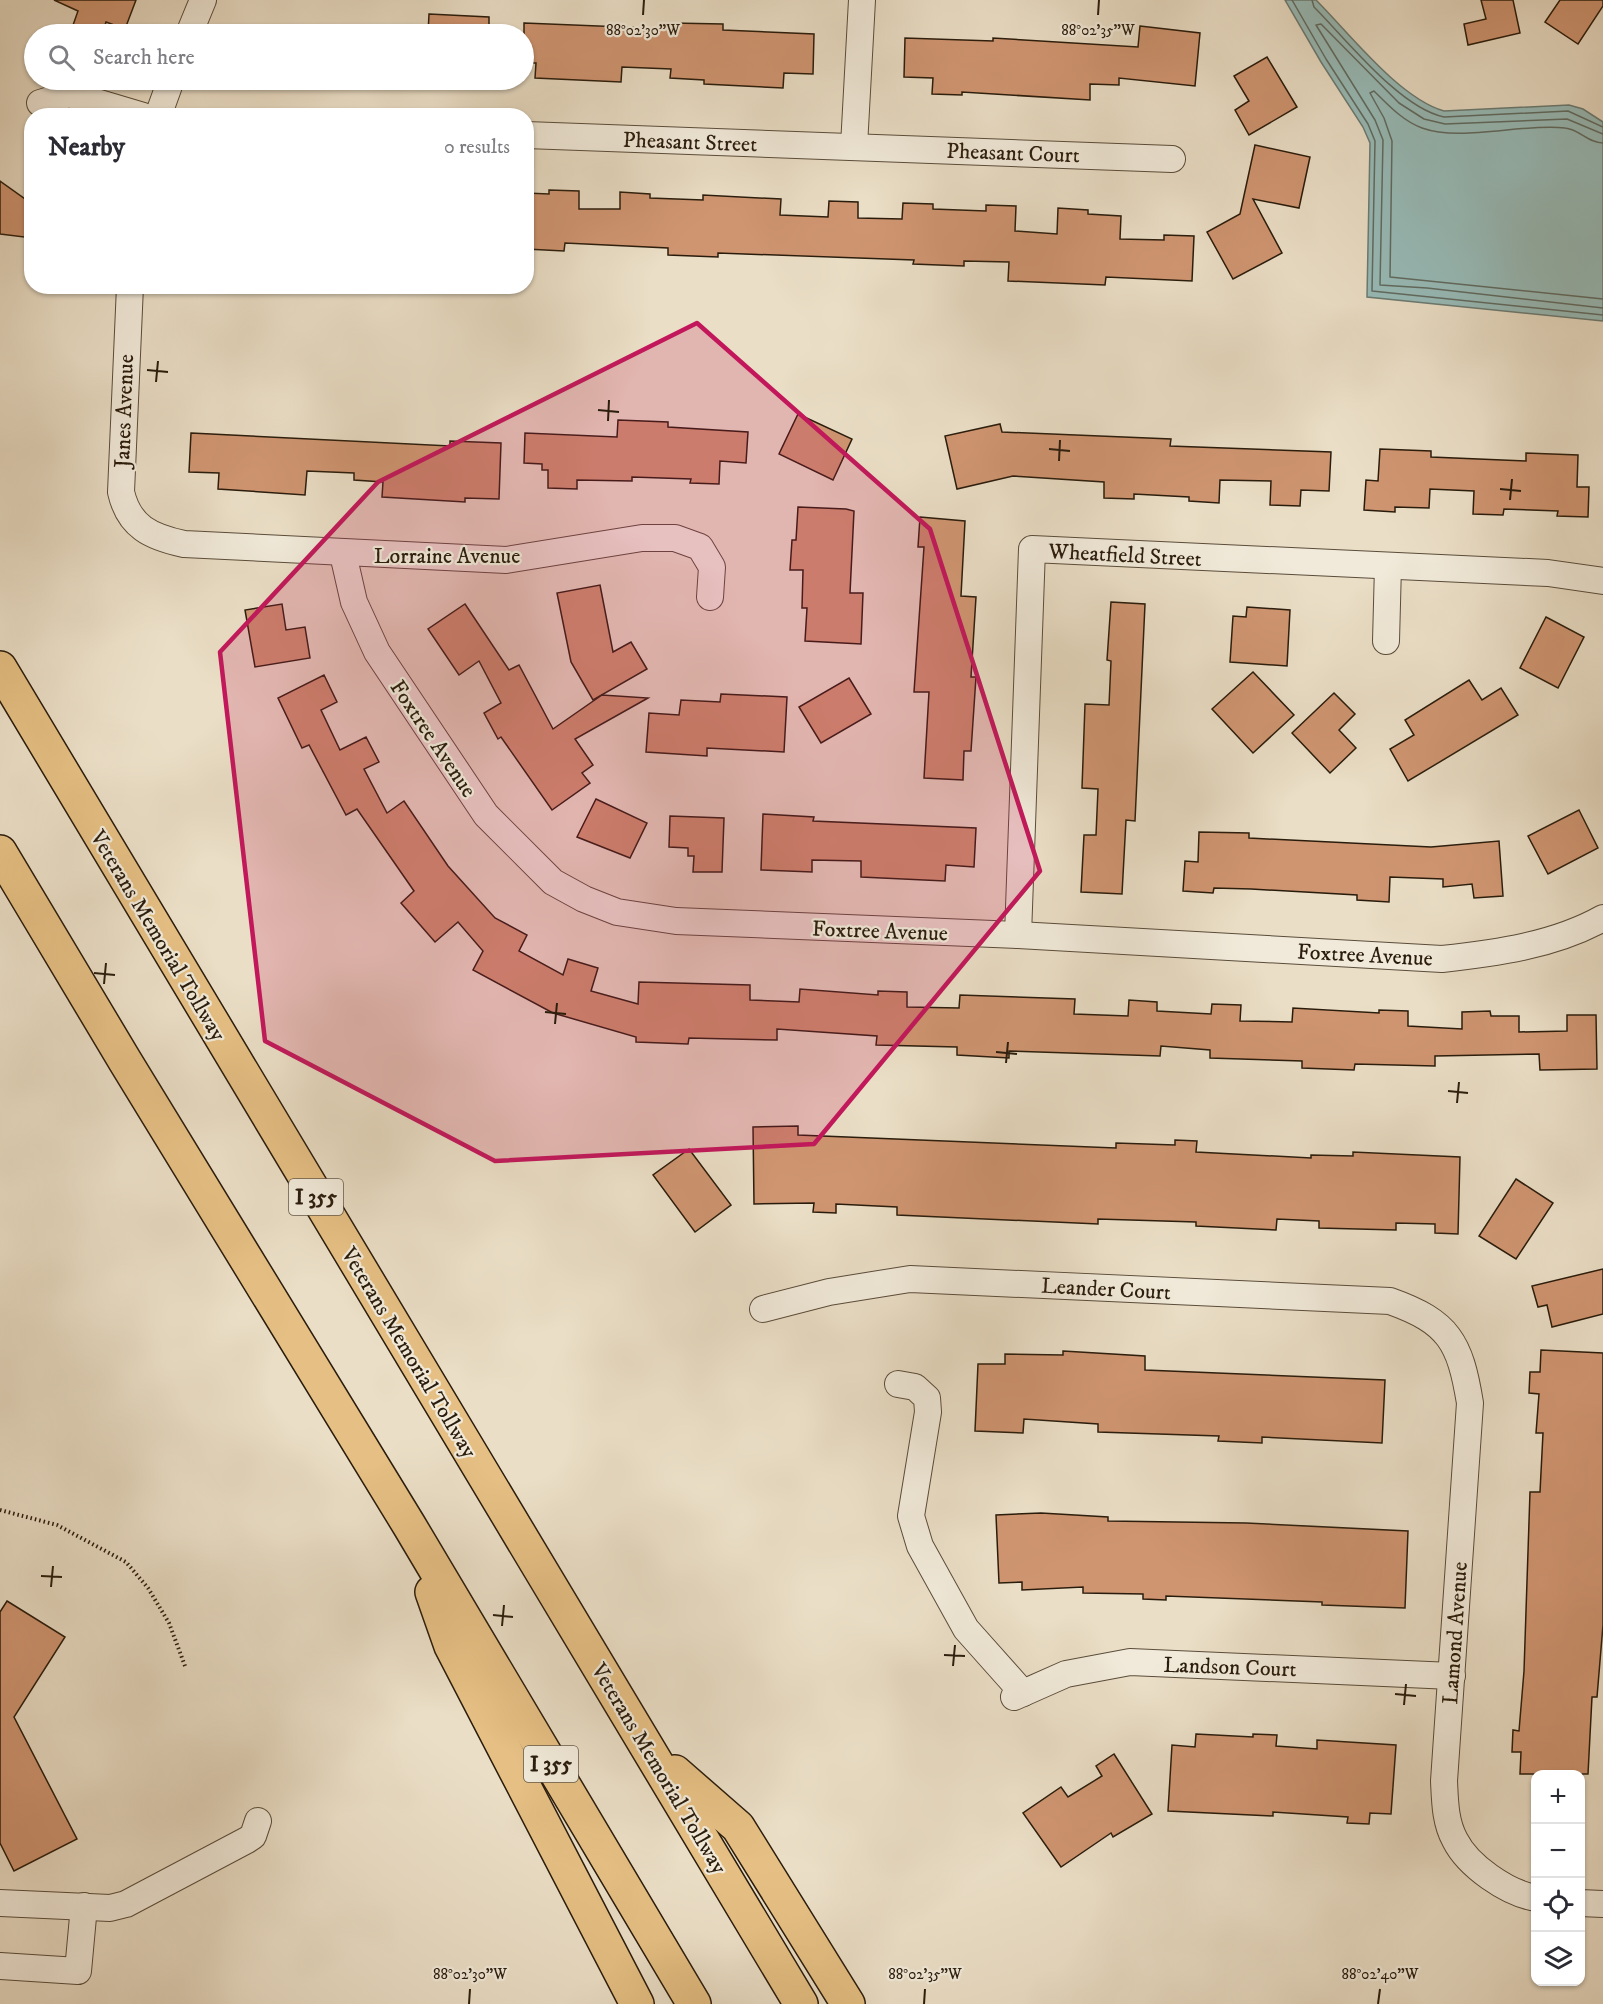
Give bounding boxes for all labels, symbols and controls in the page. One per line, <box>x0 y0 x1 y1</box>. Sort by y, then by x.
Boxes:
text: 88°02'30"W <box>606 21 680 40</box>
text: 88°02'35"W <box>1061 21 1135 40</box>
search box <box>24 24 534 90</box>
icon: search <box>45 41 78 74</box>
text: Search here <box>93 44 195 71</box>
street label: Pheasant Street <box>622 127 758 158</box>
text: Nearby <box>48 131 125 164</box>
text: 0 results <box>444 135 510 160</box>
street label: Pheasant Court <box>946 138 1080 169</box>
street label: Janes Avenue <box>109 354 140 470</box>
street label: Wheatfield Street <box>1047 538 1202 573</box>
street label: Lorraine Avenue <box>374 543 520 570</box>
street label: Foxtree Avenue <box>384 675 482 803</box>
street label: Veterans Memorial Tollway <box>83 825 232 1047</box>
street label: Foxtree Avenue <box>812 916 948 947</box>
street label: Foxtree Avenue <box>1296 938 1433 973</box>
road number: I 355 <box>289 1179 343 1215</box>
street label: Veterans Memorial Tollway <box>334 1242 483 1464</box>
street label: Leander Court <box>1040 1273 1171 1306</box>
street label: Lamond Avenue <box>1437 1561 1474 1705</box>
street label: Landson Court <box>1163 1652 1297 1683</box>
street label: Veterans Memorial Tollway <box>584 1658 733 1880</box>
road number: I 355 <box>524 1746 578 1782</box>
map controls <box>1531 1770 1585 1986</box>
button: + <box>1531 1770 1585 1824</box>
button: − <box>1531 1824 1585 1878</box>
button: locate <box>1531 1878 1585 1932</box>
button: layers <box>1531 1932 1585 1986</box>
text: 88°02'30"W <box>433 1965 507 1984</box>
text: 88°02'35"W <box>888 1965 962 1984</box>
text: 88°02'40"W <box>1342 1965 1419 1984</box>

